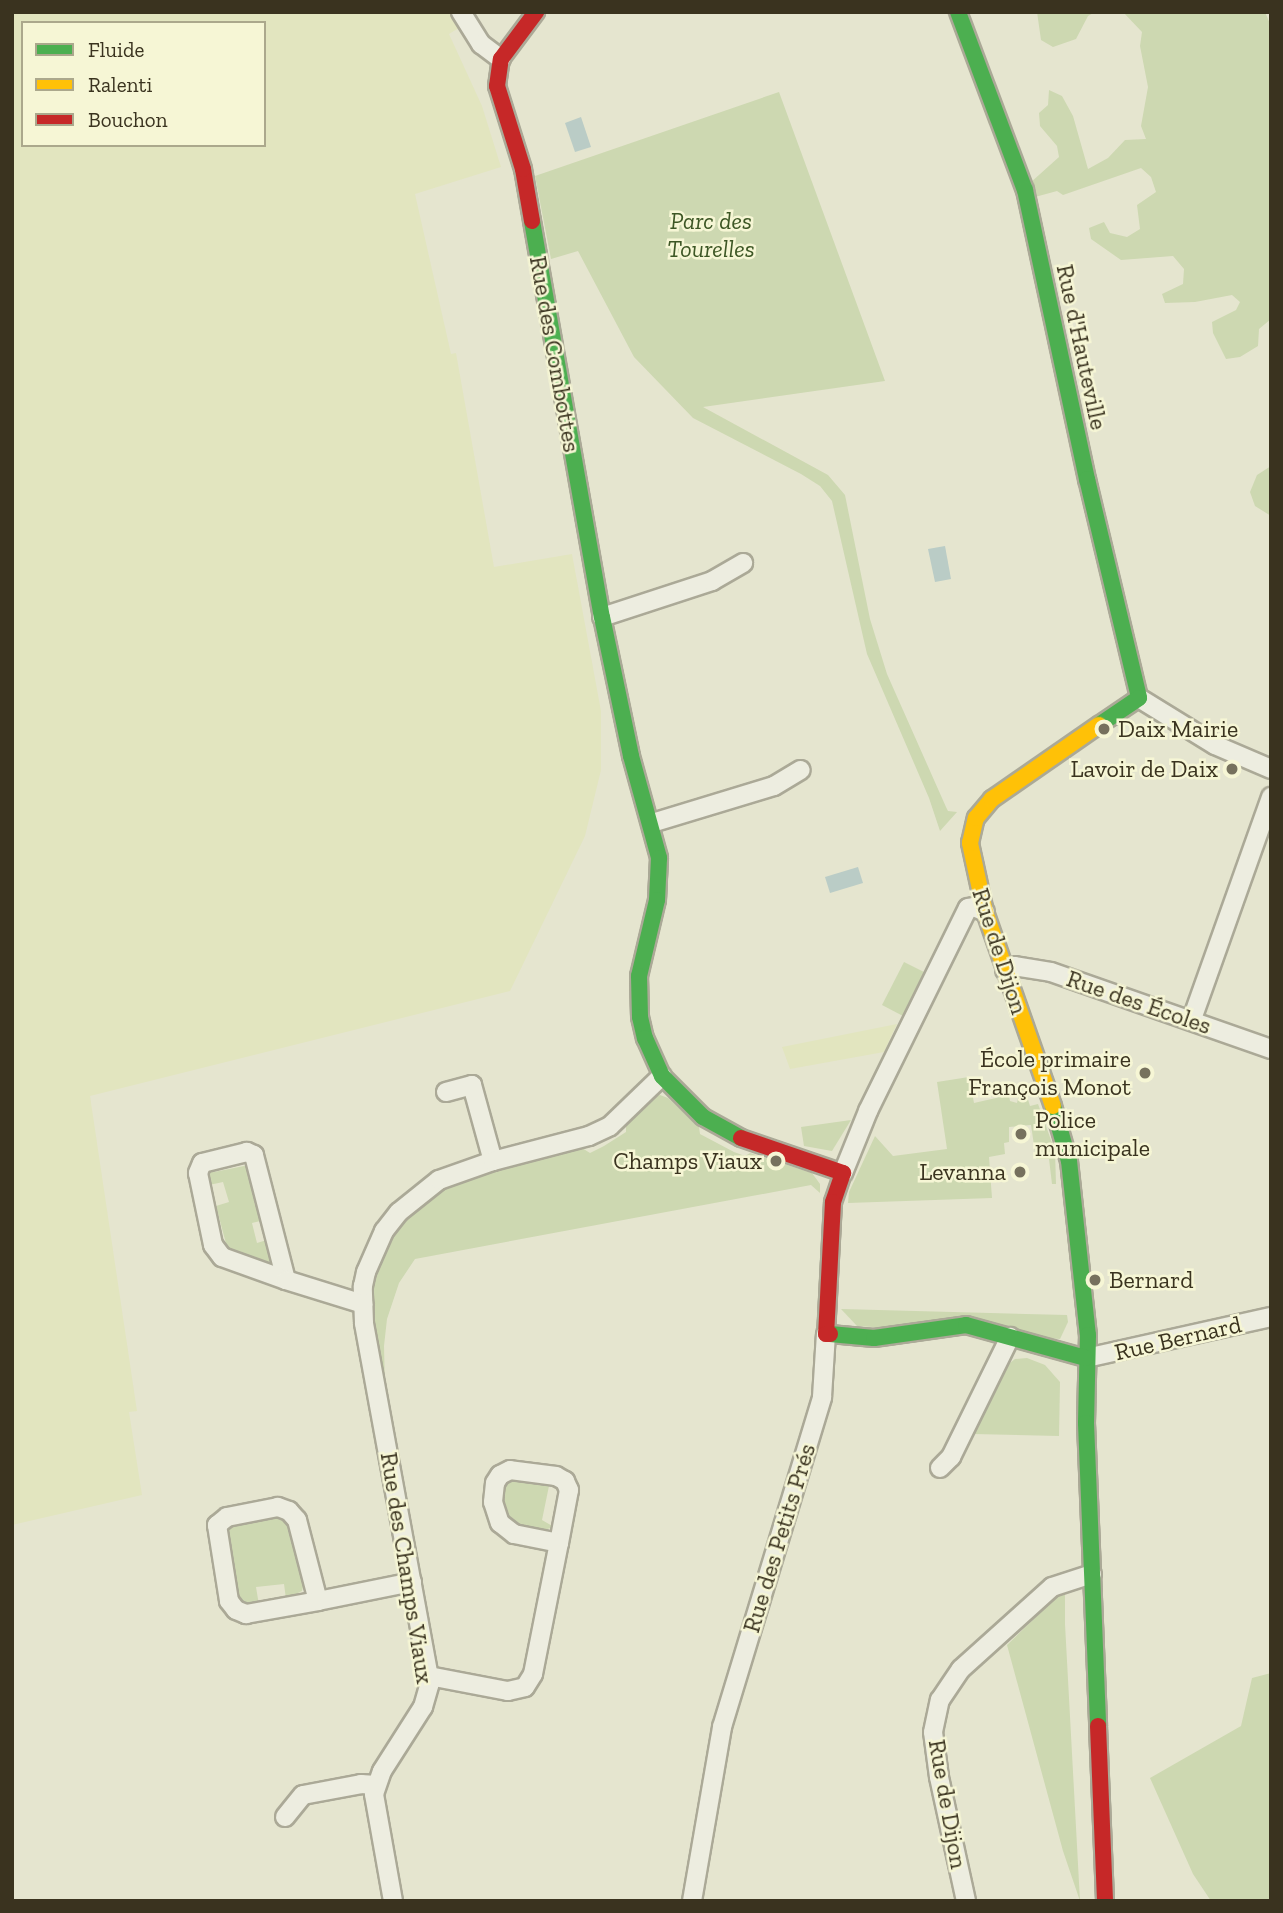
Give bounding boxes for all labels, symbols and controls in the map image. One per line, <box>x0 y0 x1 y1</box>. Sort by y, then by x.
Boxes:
legend <box>21 21 266 147</box>
text: Fluide <box>88 37 144 62</box>
text: Ralenti <box>88 72 152 97</box>
text: Bouchon <box>88 107 168 132</box>
park label: Parc des Tourelles <box>667 207 755 263</box>
street label: Rue des Combottes <box>524 254 586 454</box>
street label: Rue d'Hauteville <box>1050 262 1114 432</box>
place label: Daix Mairie <box>1118 715 1238 743</box>
marker: Daix Mairie <box>1096 721 1112 737</box>
place label: Lavoir de Daix <box>1070 755 1218 783</box>
marker: Lavoir de Daix <box>1224 761 1240 777</box>
street label: Rue de Dijon <box>966 884 1034 1018</box>
street label: Rue des Écoles <box>1063 964 1215 1040</box>
place label: École primaire François Monot <box>968 1045 1131 1101</box>
marker: École primaire François Monot <box>1137 1065 1153 1081</box>
place label: Police municipale <box>1035 1106 1150 1162</box>
marker: Police municipale <box>1013 1126 1029 1142</box>
place label: Champs Viaux <box>612 1147 762 1175</box>
marker: Champs Viaux <box>768 1153 784 1169</box>
place label: Levanna <box>919 1158 1006 1186</box>
marker: Levanna <box>1012 1164 1028 1180</box>
place label: Bernard <box>1109 1266 1193 1294</box>
marker: Bernard <box>1087 1272 1103 1288</box>
street label: Rue Bernard <box>1112 1309 1244 1367</box>
street label: Rue des Petits Prés <box>737 1440 821 1636</box>
street label: Rue des Champs Viaux <box>374 1450 440 1686</box>
street label: Rue de Dijon <box>922 1737 974 1871</box>

